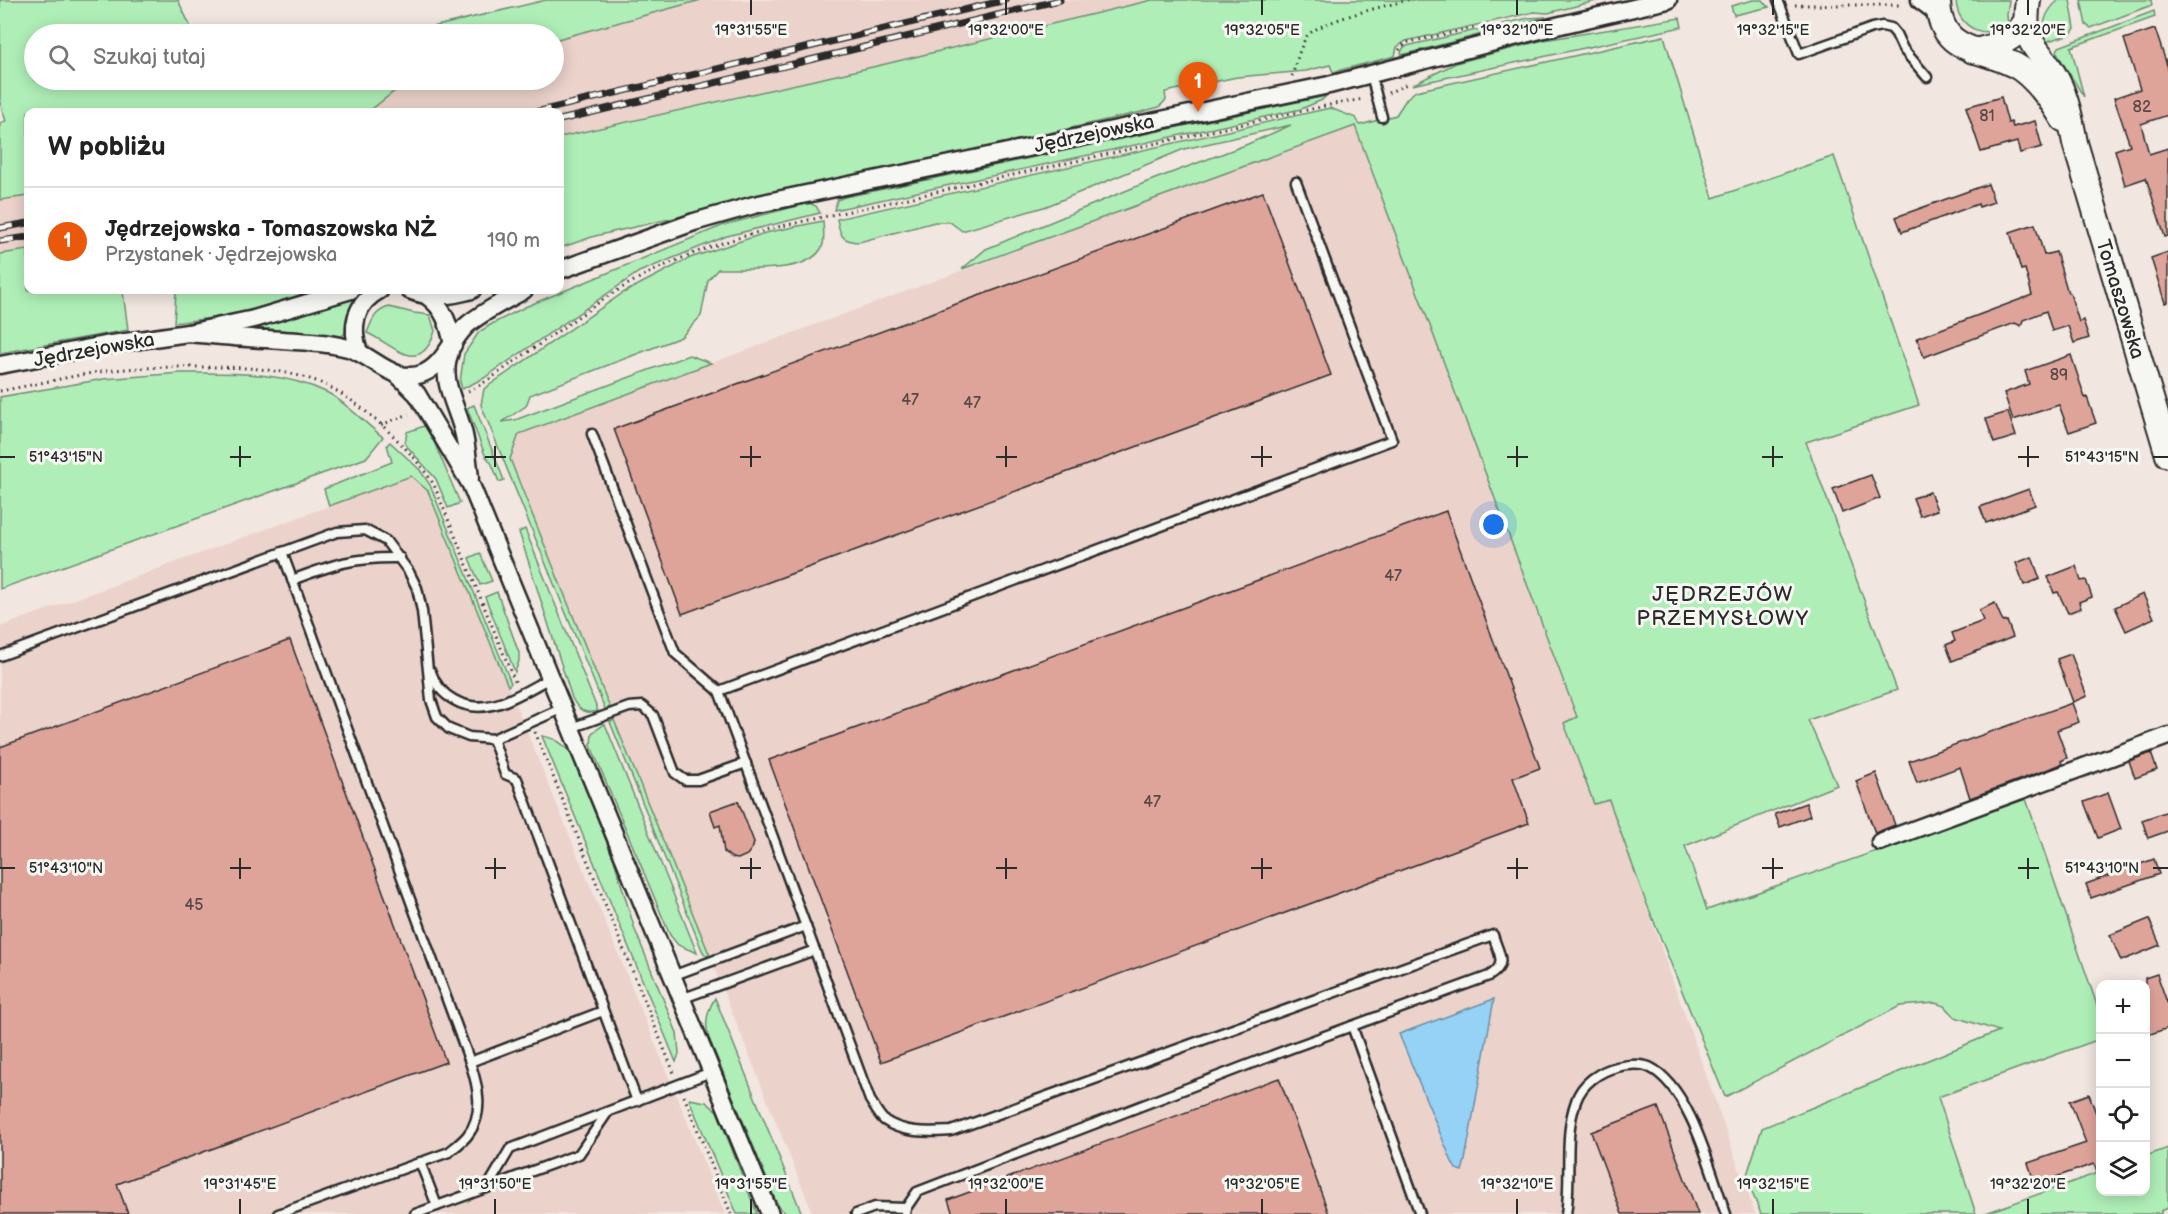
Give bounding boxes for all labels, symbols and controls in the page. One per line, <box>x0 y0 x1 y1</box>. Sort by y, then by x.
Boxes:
text: 19°31'55"E <box>715 21 787 40</box>
text: 19°32'00"E <box>968 21 1044 40</box>
text: 19°32'05"E <box>1224 21 1300 40</box>
text: 19°32'10"E <box>1481 21 1554 40</box>
text: 19°32'15"E <box>1737 21 1809 40</box>
text: 19°32'20"E <box>1990 21 2066 40</box>
search box <box>24 24 564 90</box>
icon: search <box>45 41 78 74</box>
text: Szukaj tutaj <box>93 44 206 71</box>
pin: 1 <box>1178 63 1218 112</box>
house number: 82 <box>2133 98 2152 117</box>
house number: 81 <box>1979 107 1995 126</box>
street label: Jędrzejowska <box>1032 110 1156 158</box>
text: W pobliżu <box>48 132 166 163</box>
text: Jędrzejowska - Tomaszowska NŻ <box>105 216 436 243</box>
text: 1 <box>63 229 72 253</box>
text: 190 m <box>487 229 540 253</box>
street label: Tomaszowska <box>2090 237 2150 362</box>
text: Przystanek · Jędrzejowska <box>105 243 337 267</box>
street label: Jędrzejowska <box>32 328 156 372</box>
house number: 89 <box>2050 366 2068 385</box>
house number: 47 <box>901 391 919 410</box>
house number: 47 <box>963 394 981 413</box>
text: 51°43'15"N <box>29 448 103 467</box>
text: 51°43'15"N <box>2065 448 2139 467</box>
your location <box>1479 510 1508 539</box>
house number: 47 <box>1384 567 1402 586</box>
district label: JĘDRZEJÓW PRZEMYSŁOWY <box>1637 582 1809 631</box>
house number: 47 <box>1143 793 1161 812</box>
text: 51°43'10"N <box>29 859 103 878</box>
text: 51°43'10"N <box>2065 859 2139 878</box>
house number: 45 <box>185 896 203 915</box>
map controls <box>2096 980 2150 1196</box>
button: + <box>2096 980 2150 1034</box>
button: − <box>2096 1034 2150 1088</box>
button: locate <box>2096 1088 2150 1142</box>
button: layers <box>2096 1142 2150 1196</box>
text: 19°31'45"E <box>203 1175 277 1194</box>
text: 19°31'50"E <box>459 1175 531 1194</box>
text: 19°31'55"E <box>715 1175 787 1194</box>
text: 19°32'00"E <box>968 1175 1044 1194</box>
text: 19°32'05"E <box>1224 1175 1300 1194</box>
text: 19°32'10"E <box>1481 1175 1554 1194</box>
text: 19°32'15"E <box>1737 1175 1809 1194</box>
text: 19°32'20"E <box>1990 1175 2066 1194</box>

